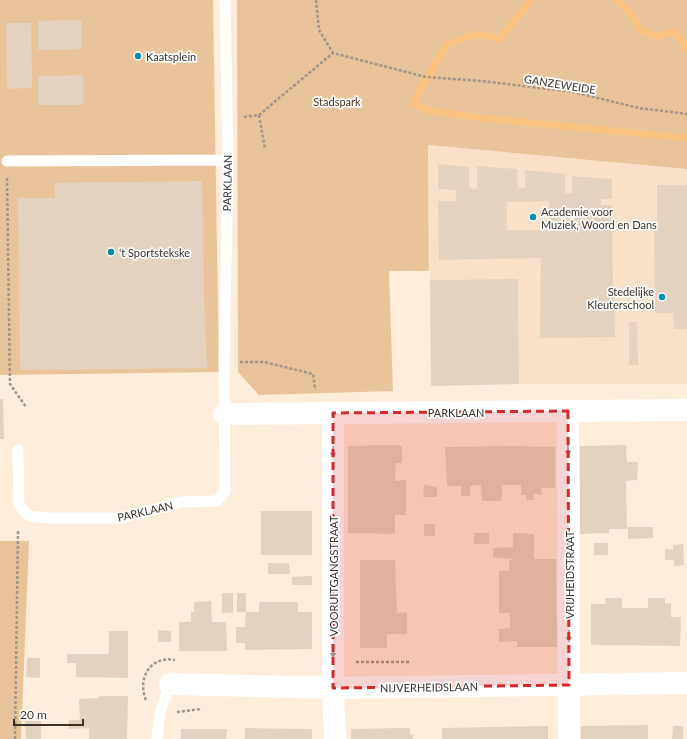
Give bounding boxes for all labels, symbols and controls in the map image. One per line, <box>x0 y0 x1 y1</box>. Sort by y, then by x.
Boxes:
place label: Kaatsplein <box>146 50 196 63</box>
marker: Kaatsplein <box>133 51 143 61</box>
street label: GANZEWEIDE <box>523 72 597 96</box>
park label: Stadspark <box>313 95 361 108</box>
street label: PARKLAAN <box>220 155 234 211</box>
place label: Academie voor Muziek, Woord en Dans <box>541 205 657 231</box>
marker: Academie voor Muziek, Woord en Dans <box>528 212 538 222</box>
place label: 't Sportstekske <box>119 246 190 259</box>
marker: 't Sportstekske <box>106 247 116 257</box>
place label: Stedelijke Kleuterschool <box>587 285 654 311</box>
marker: Stedelijke Kleuterschool <box>657 292 667 302</box>
street label: PARKLAAN <box>428 406 484 419</box>
one-way arrow <box>565 444 571 457</box>
one-way arrow <box>330 446 336 459</box>
street label: PARKLAAN <box>116 498 174 524</box>
street label: VOORUITGANGSTRAAT <box>327 515 340 636</box>
street label: VRIJHEIDSTRAAT <box>563 530 576 619</box>
one-way arrow <box>566 630 572 643</box>
one-way arrow <box>330 646 336 659</box>
street label: NIJVERHEIDSLAAN <box>380 680 478 694</box>
scale bar <box>14 701 83 727</box>
text: 20 m <box>20 707 47 722</box>

